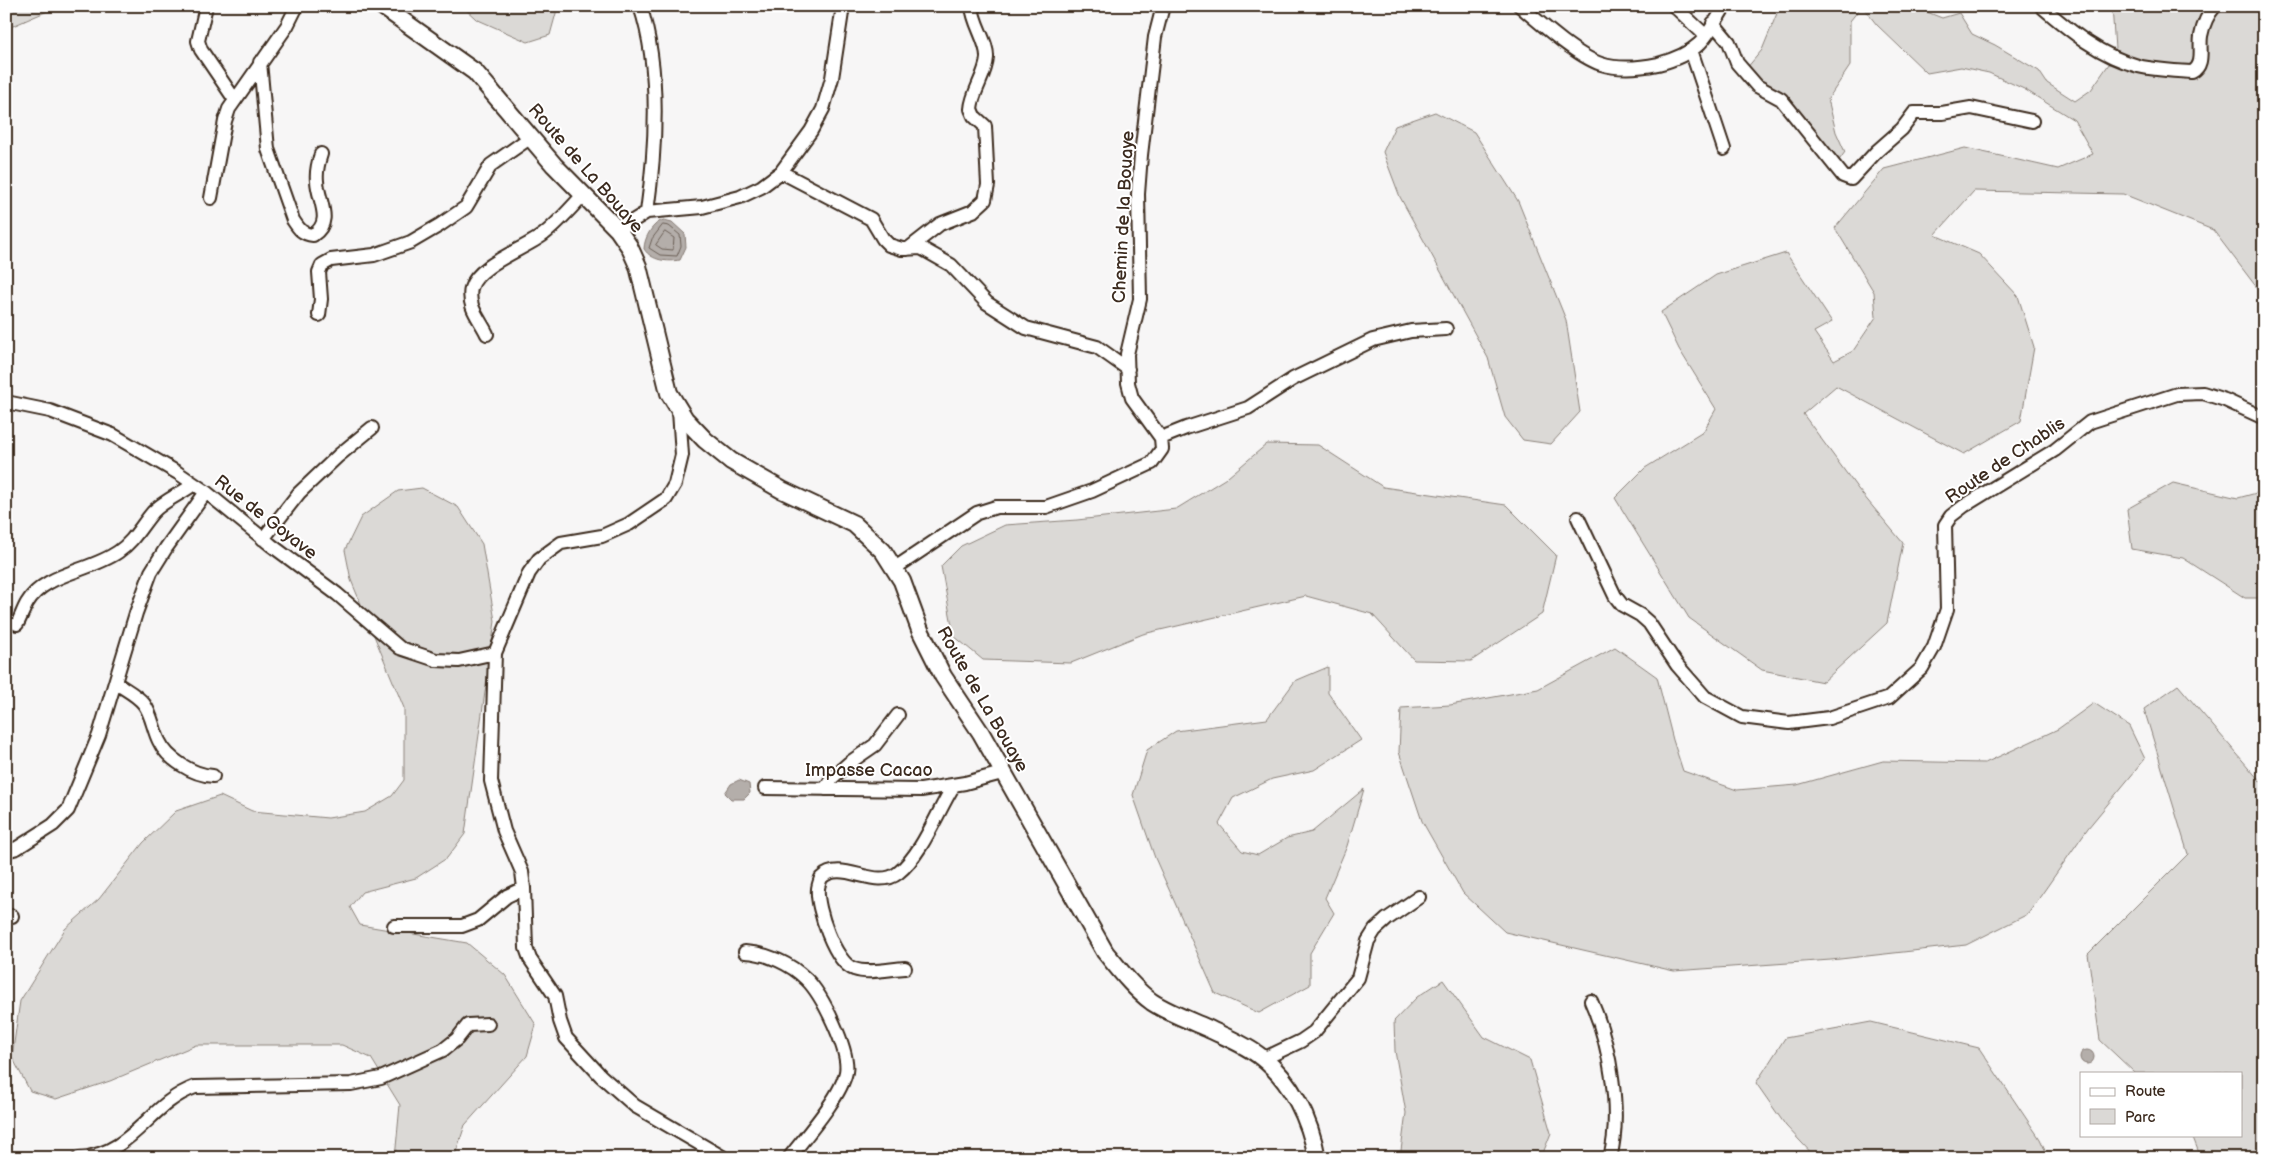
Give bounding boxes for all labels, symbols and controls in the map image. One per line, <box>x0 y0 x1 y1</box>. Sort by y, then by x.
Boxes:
street label: Route de La Bouaye <box>524 99 648 237</box>
street label: Chemin de la Bouaye <box>1108 130 1139 304</box>
street label: Route de Chablis <box>1942 413 2069 508</box>
street label: Rue de Goyave <box>210 471 322 564</box>
street label: Route de La Bouaye <box>932 623 1033 776</box>
street label: Impasse Cacao <box>805 760 933 781</box>
legend <box>2080 1072 2242 1136</box>
text: Route <box>2125 1082 2166 1101</box>
text: Parc <box>2125 1108 2155 1127</box>

